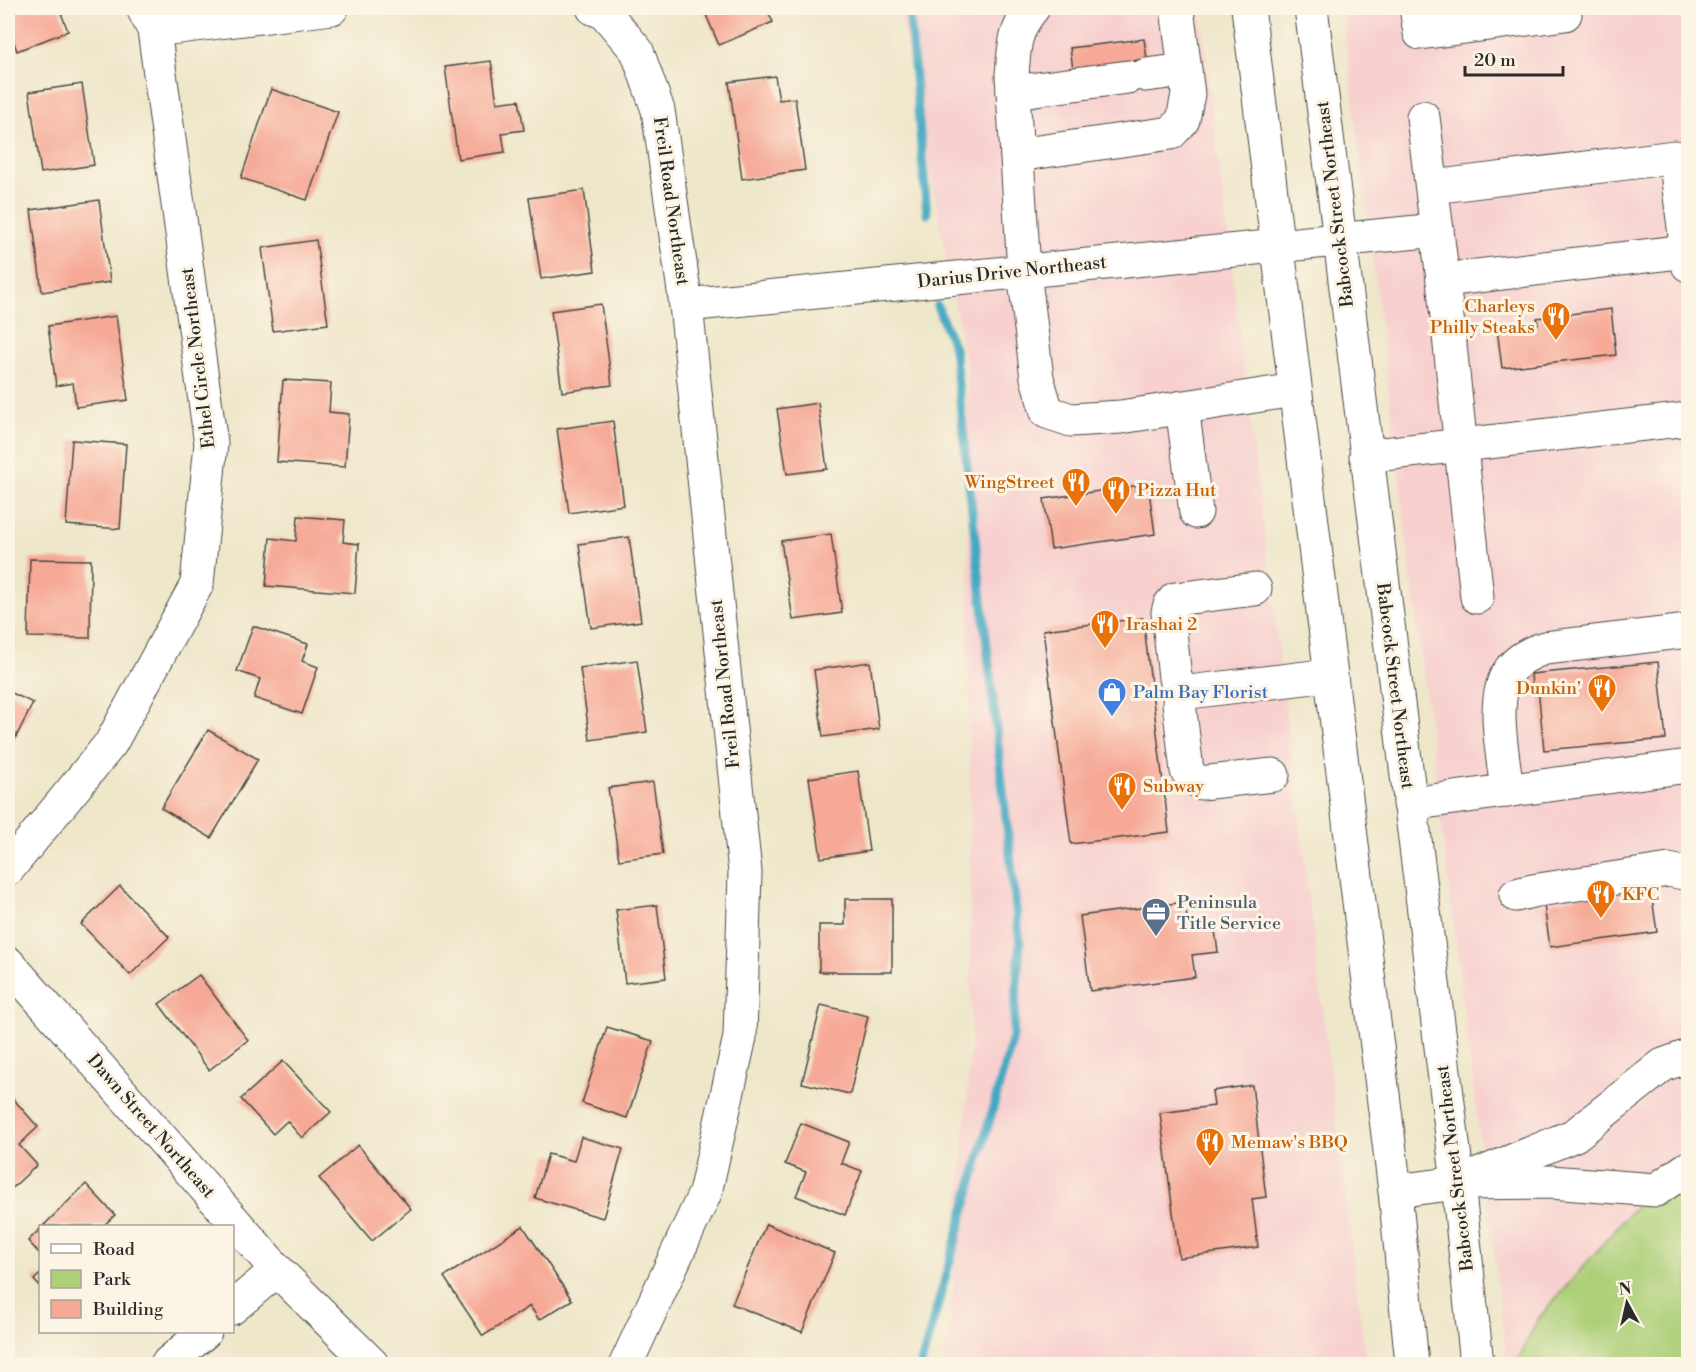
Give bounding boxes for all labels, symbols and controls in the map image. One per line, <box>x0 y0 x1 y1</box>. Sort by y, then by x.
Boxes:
scale bar <box>1465 39 1562 77</box>
text: 20 m <box>1474 49 1516 72</box>
street label: Babcock Street Northeast <box>1311 99 1359 309</box>
street label: Freil Road Northeast <box>648 115 694 288</box>
street label: Darius Drive Northeast <box>916 251 1108 293</box>
street label: Ethel Circle Northeast <box>175 266 221 450</box>
place label: Charleys Philly Steaks <box>1430 295 1535 339</box>
restaurant icon: Charleys Philly Steaks <box>1540 300 1572 342</box>
restaurant icon: WingStreet <box>1060 466 1092 508</box>
place label: WingStreet <box>963 471 1056 494</box>
restaurant icon: Pizza Hut <box>1100 474 1132 516</box>
place label: Pizza Hut <box>1137 479 1217 502</box>
street label: Babcock Street Northeast <box>1371 581 1419 791</box>
street label: Freil Road Northeast <box>705 598 745 770</box>
restaurant icon: Irashai 2 <box>1089 608 1121 650</box>
place label: Irashai 2 <box>1126 613 1197 636</box>
restaurant icon: Dunkin' <box>1586 672 1618 714</box>
shop icon: Palm Bay Florist <box>1096 676 1128 718</box>
place label: Dunkin' <box>1516 677 1581 700</box>
place label: Palm Bay Florist <box>1133 681 1269 704</box>
restaurant icon: Subway <box>1106 770 1138 812</box>
place label: Subway <box>1143 775 1204 798</box>
restaurant icon: KFC <box>1585 878 1617 920</box>
place label: KFC <box>1622 883 1659 906</box>
place label: Peninsula Title Service <box>1177 891 1281 935</box>
office icon: Peninsula Title Service <box>1140 896 1172 938</box>
street label: Dawn Street Northeast <box>82 1049 220 1203</box>
street label: Babcock Street Northeast <box>1431 1063 1479 1273</box>
restaurant icon: Memaw's BBQ <box>1194 1126 1226 1168</box>
place label: Memaw's BBQ <box>1231 1131 1348 1154</box>
legend <box>39 1225 234 1333</box>
text: Road <box>93 1238 136 1261</box>
text: Park <box>93 1268 132 1291</box>
north arrow <box>1597 1273 1657 1333</box>
text: N <box>1617 1278 1633 1300</box>
text: Building <box>92 1298 164 1321</box>

